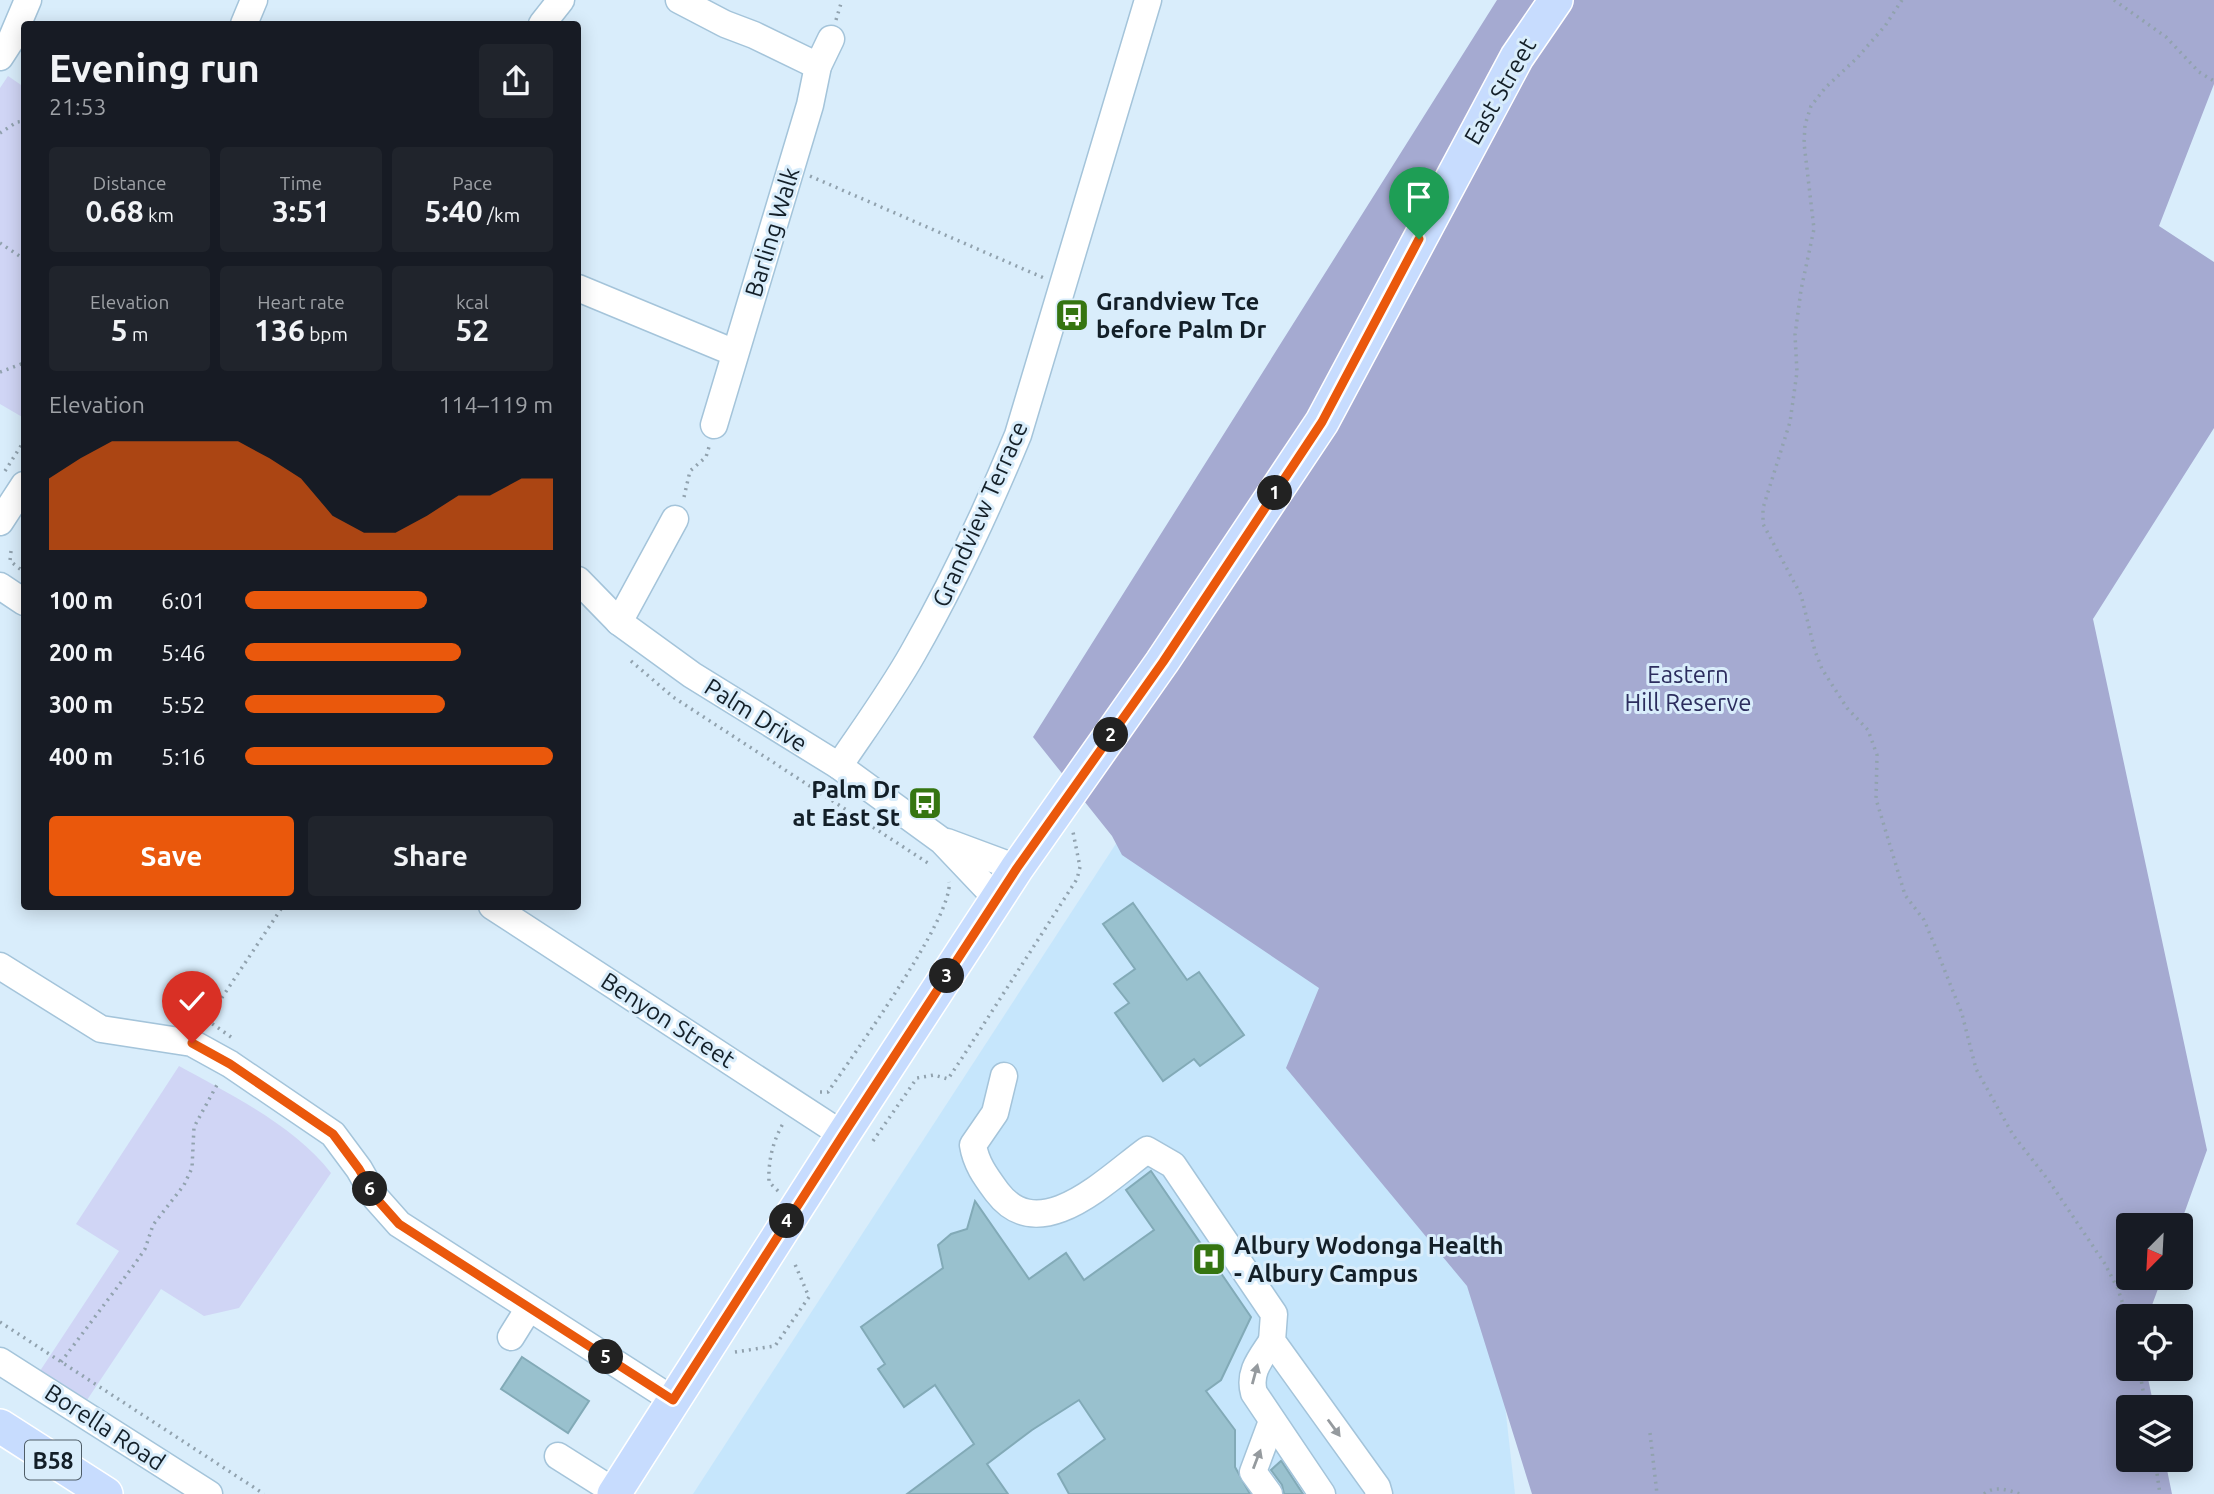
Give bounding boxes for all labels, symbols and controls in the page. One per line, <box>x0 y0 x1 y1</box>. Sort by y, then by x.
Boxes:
street label: East Street <box>1459 33 1542 149</box>
button: share <box>479 44 553 118</box>
text: Evening run <box>49 47 260 89</box>
text: 21:53 <box>49 94 107 119</box>
street label: Barling Walk <box>739 164 805 300</box>
pin <box>1389 167 1449 239</box>
text: Distance <box>93 172 166 194</box>
text: Time <box>280 172 322 194</box>
text: Pace <box>452 172 492 194</box>
icon: arrive <box>1400 178 1438 216</box>
text: 0.68 <box>85 194 144 228</box>
text: 3:51 <box>272 194 330 228</box>
text: 5:40 <box>425 194 483 228</box>
text: km <box>144 204 174 226</box>
text: /km <box>483 204 520 226</box>
place label: Grandview Tce before Palm Dr <box>1096 288 1267 343</box>
text: Elevation <box>90 291 169 313</box>
text: Heart rate <box>257 291 345 313</box>
text: kcal <box>456 291 489 313</box>
bus stop icon: Grandview Tce before Palm Dr <box>1053 296 1091 334</box>
text: 5 <box>111 313 128 347</box>
text: 136 <box>254 313 305 347</box>
text: 52 <box>455 313 489 347</box>
text: m <box>128 323 149 345</box>
text: bpm <box>305 323 348 345</box>
text: Elevation <box>49 392 145 417</box>
text: 114–119 m <box>439 392 553 417</box>
street label: Grandview Terrace <box>927 417 1033 611</box>
pin: 1 <box>1258 476 1292 510</box>
text: 1 <box>1269 481 1280 503</box>
text: 100 m <box>49 588 113 613</box>
text: 6:01 <box>161 588 206 613</box>
text: 200 m <box>49 640 113 665</box>
text: 5:46 <box>161 640 206 665</box>
park label: Eastern Hill Reserve <box>1625 661 1751 716</box>
street label: Palm Drive <box>700 673 812 757</box>
text: 300 m <box>49 692 113 717</box>
text: 5:52 <box>161 692 206 717</box>
pin: 2 <box>1094 718 1128 752</box>
text: 2 <box>1105 723 1116 745</box>
text: 400 m <box>49 744 113 769</box>
text: 5:16 <box>161 744 206 769</box>
place label: Palm Dr at East St <box>793 776 900 831</box>
bus stop icon: Palm Dr at East St <box>906 784 944 822</box>
button: Save <box>49 816 294 896</box>
button: Share <box>308 816 553 896</box>
pin: 3 <box>930 958 964 993</box>
text: 3 <box>941 964 952 986</box>
street label: Benyon Street <box>596 967 740 1074</box>
pin <box>162 971 222 1043</box>
icon: check <box>173 982 211 1020</box>
pin: 6 <box>352 1172 388 1206</box>
text: 6 <box>364 1177 375 1199</box>
pin: 4 <box>770 1204 804 1238</box>
text: 4 <box>781 1209 792 1231</box>
north arrow <box>2116 1213 2193 1290</box>
map controls <box>2116 1213 2193 1472</box>
place label: Albury Wodonga Health - Albury Campus <box>1234 1232 1504 1287</box>
hospital icon: Albury Wodonga Health - Albury Campus <box>1190 1240 1228 1278</box>
button: locate <box>2116 1304 2193 1381</box>
pin: 5 <box>588 1340 624 1374</box>
text: 5 <box>600 1345 611 1367</box>
one-way arrow <box>1250 1363 1261 1385</box>
street label: Borella Road <box>40 1378 170 1476</box>
button: layers <box>2116 1395 2193 1472</box>
one-way arrow <box>1327 1419 1342 1437</box>
road number: B58 <box>25 1441 81 1480</box>
one-way arrow <box>1252 1449 1263 1470</box>

